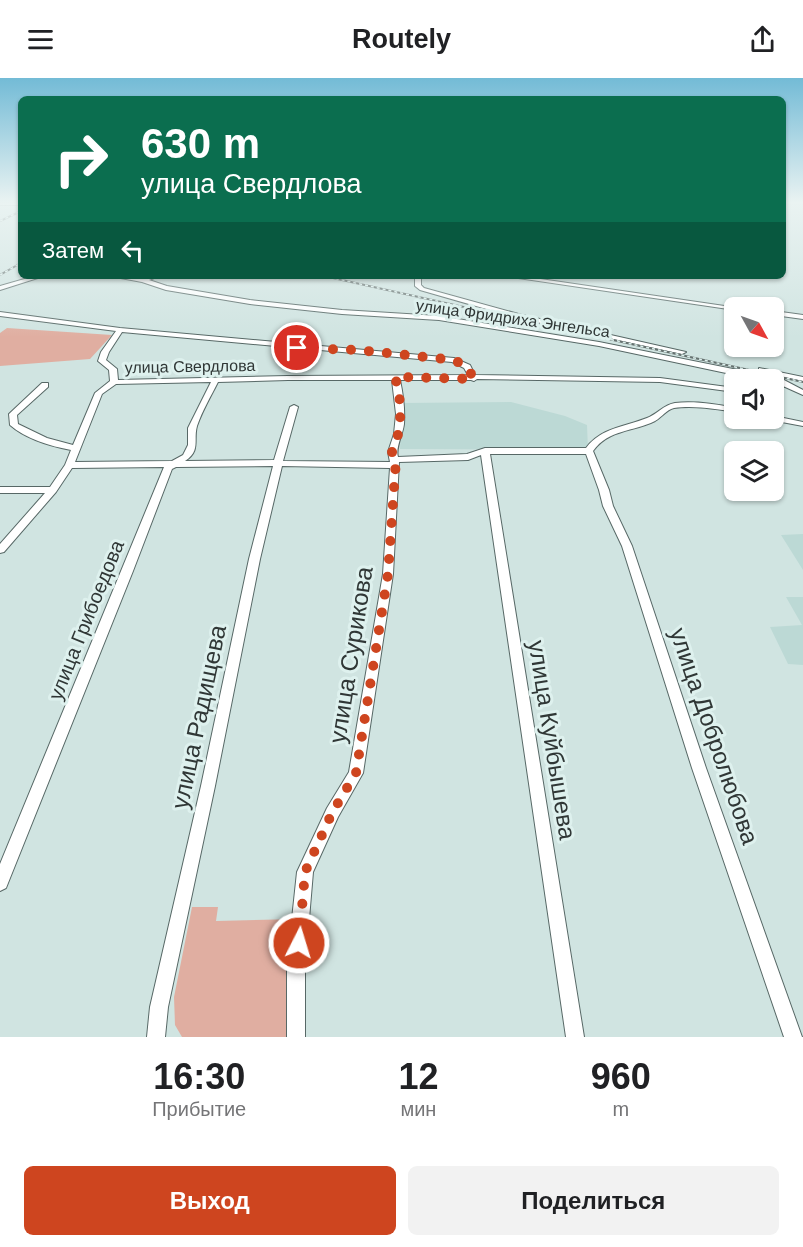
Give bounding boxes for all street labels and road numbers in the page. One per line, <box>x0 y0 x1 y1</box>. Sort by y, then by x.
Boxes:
street label: улица Фридриха Энгельса <box>415 296 611 341</box>
street label: улица Свердлова <box>125 357 256 376</box>
street label: улица Грибоедова <box>44 536 128 703</box>
street label: улица Сурикова <box>323 564 378 745</box>
street label: улица Радищева <box>166 622 231 811</box>
street label: улица Добролюбова <box>665 624 764 848</box>
street label: улица Куйбышева <box>523 638 582 842</box>

